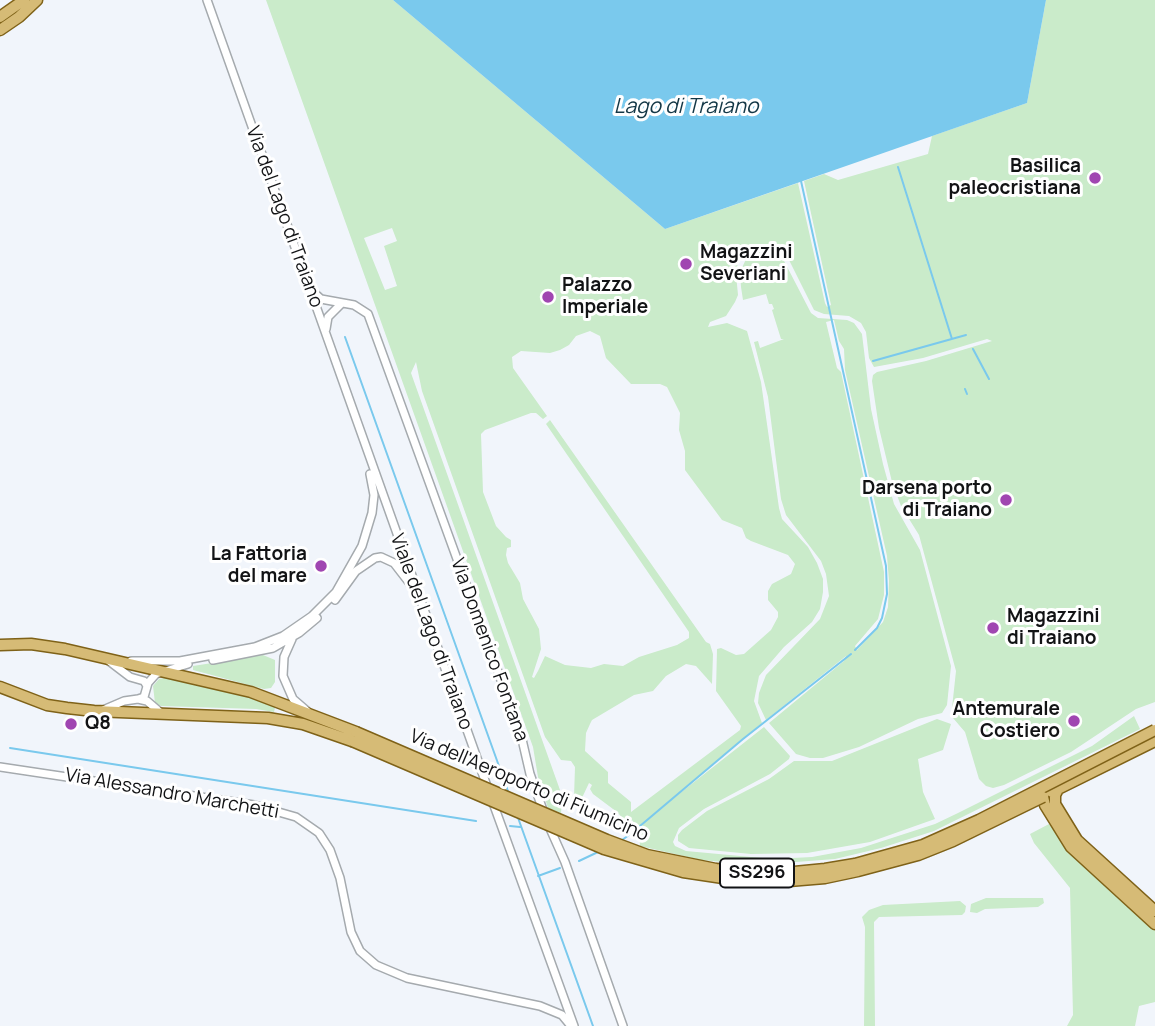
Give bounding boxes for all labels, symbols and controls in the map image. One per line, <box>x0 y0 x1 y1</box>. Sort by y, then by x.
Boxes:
water label: Lago di Traiano <box>614 94 758 120</box>
street label: Via del Lago di Traiano <box>241 123 327 311</box>
place label: Basilica paleocristiana <box>948 156 1081 200</box>
marker: Basilica paleocristiana <box>1087 170 1103 186</box>
place label: Magazzini Severiani <box>700 242 793 286</box>
marker: Magazzini Severiani <box>678 256 694 272</box>
place label: Palazzo Imperiale <box>562 275 648 319</box>
marker: Palazzo Imperiale <box>540 289 556 305</box>
place label: Darsena porto di Traiano <box>862 478 992 522</box>
marker: Darsena porto di Traiano <box>998 492 1014 508</box>
street label: Viale del Lago di Traiano <box>385 531 477 733</box>
place label: La Fattoria del mare <box>211 544 307 588</box>
street label: Via Domenico Fontana <box>445 555 533 745</box>
marker: La Fattoria del mare <box>313 558 329 574</box>
place label: Magazzini di Traiano <box>1007 606 1100 650</box>
marker: Magazzini di Traiano <box>985 620 1001 636</box>
place label: Antemurale Costiero <box>952 699 1060 743</box>
place label: Q8 <box>85 713 111 735</box>
marker: Antemurale Costiero <box>1066 713 1082 729</box>
marker: Q8 <box>63 716 79 732</box>
street label: Via dell'Aeroporto di Fiumicino <box>406 725 652 847</box>
street label: Via Alessandro Marchetti <box>63 764 281 824</box>
road number: SS296 <box>720 858 794 888</box>

